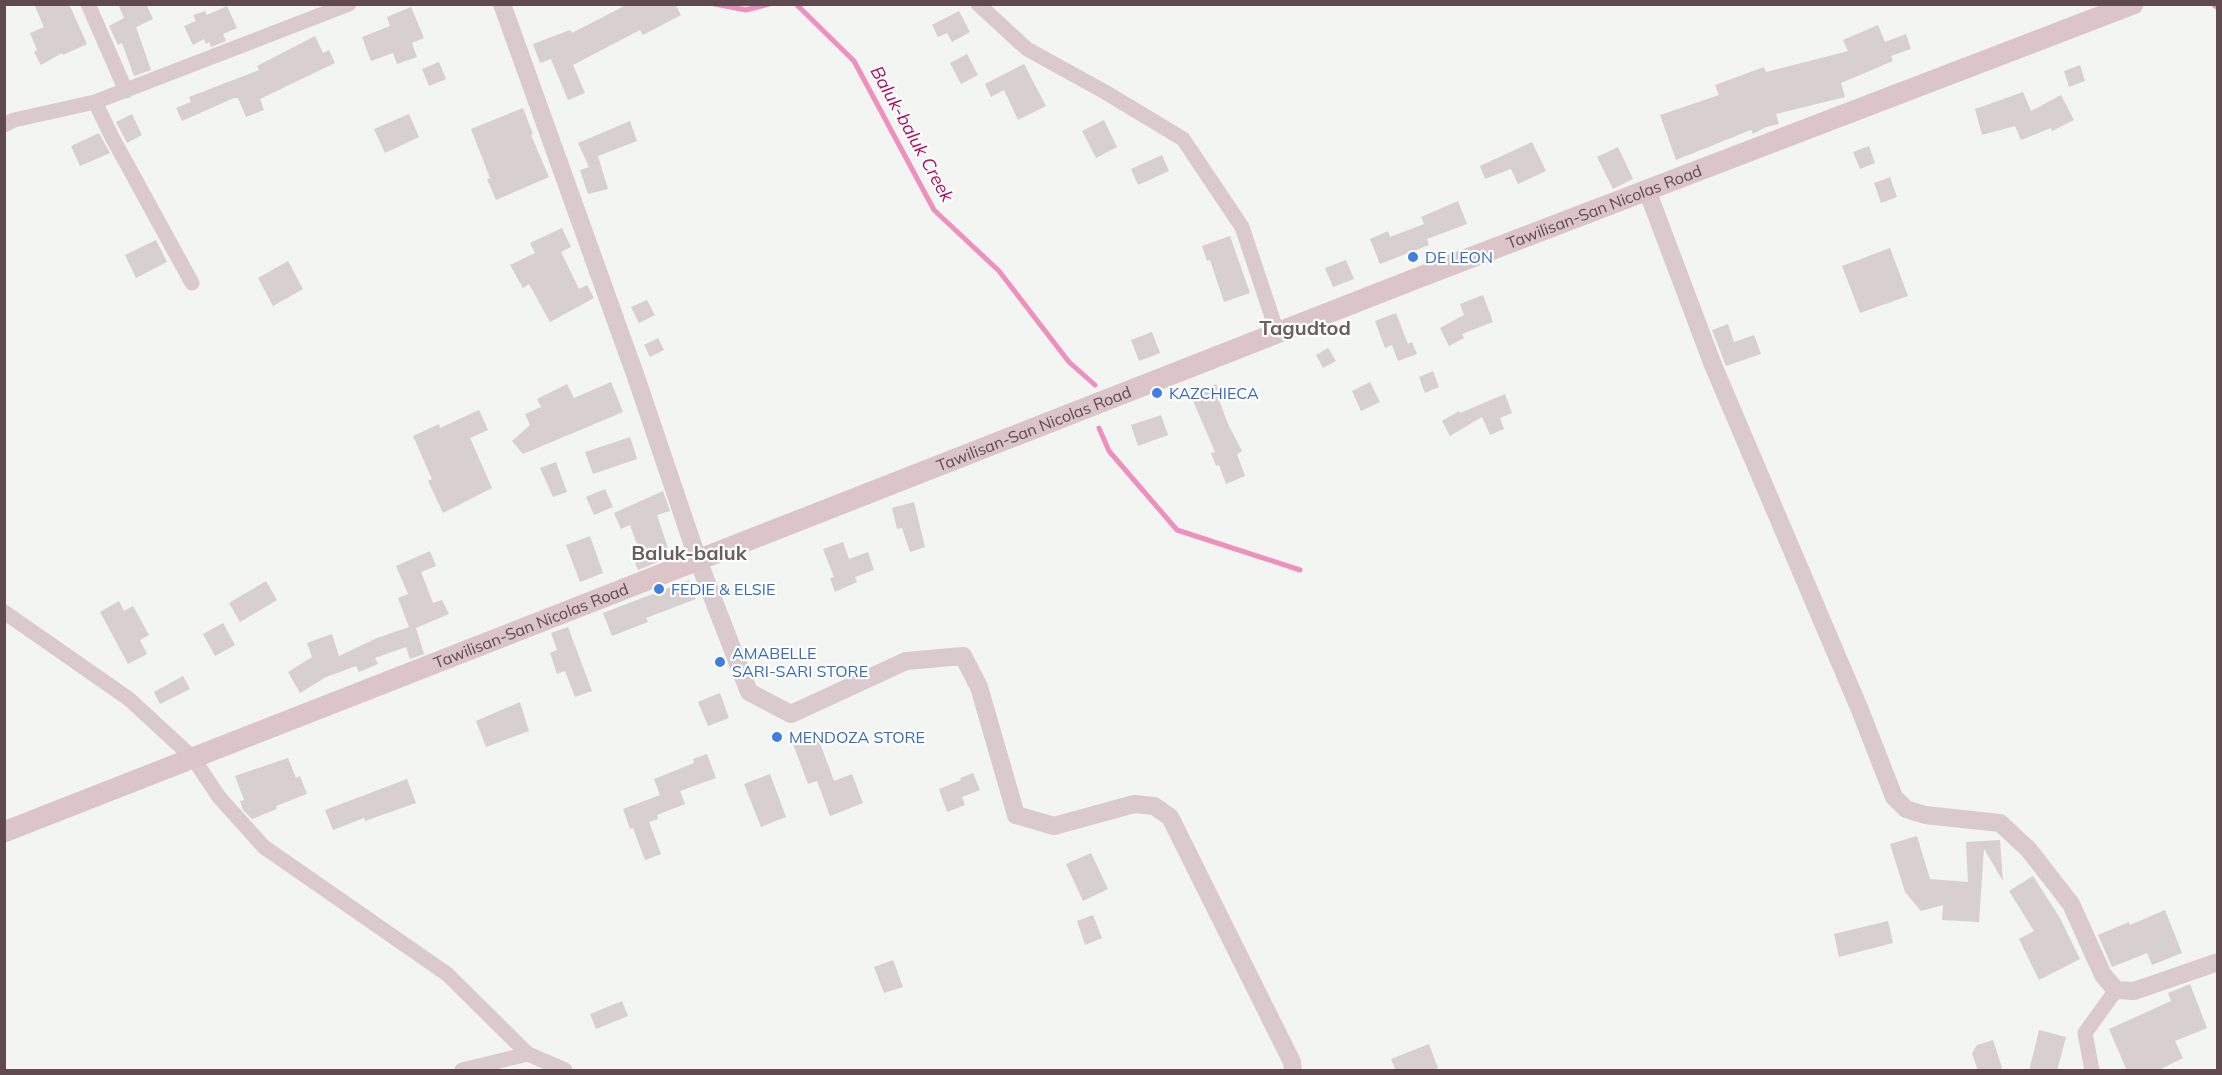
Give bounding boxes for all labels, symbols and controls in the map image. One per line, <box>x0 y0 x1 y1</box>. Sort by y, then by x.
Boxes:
water label: Baluk-baluk Creek <box>866 62 960 206</box>
street label: Tawilisan-San Nicolas Road <box>1504 160 1705 253</box>
place label: DE LEON <box>1425 247 1493 267</box>
marker: DE LEON <box>1406 250 1420 264</box>
district label: Tagudtod <box>1259 315 1351 340</box>
street label: Tawilisan-San Nicolas Road <box>934 381 1134 476</box>
place label: KAZCHIECA <box>1169 383 1259 403</box>
marker: KAZCHIECA <box>1150 386 1164 400</box>
district label: Baluk-baluk <box>631 540 748 565</box>
street label: Tawilisan-San Nicolas Road <box>431 578 631 673</box>
place label: FEDIE & ELSIE <box>671 579 775 599</box>
marker: FEDIE & ELSIE <box>652 582 666 596</box>
place label: AMABELLE SARI-SARI STORE <box>732 643 868 681</box>
marker: AMABELLE SARI-SARI STORE <box>713 655 727 669</box>
place label: MENDOZA STORE <box>789 727 925 747</box>
marker: MENDOZA STORE <box>770 730 784 744</box>

